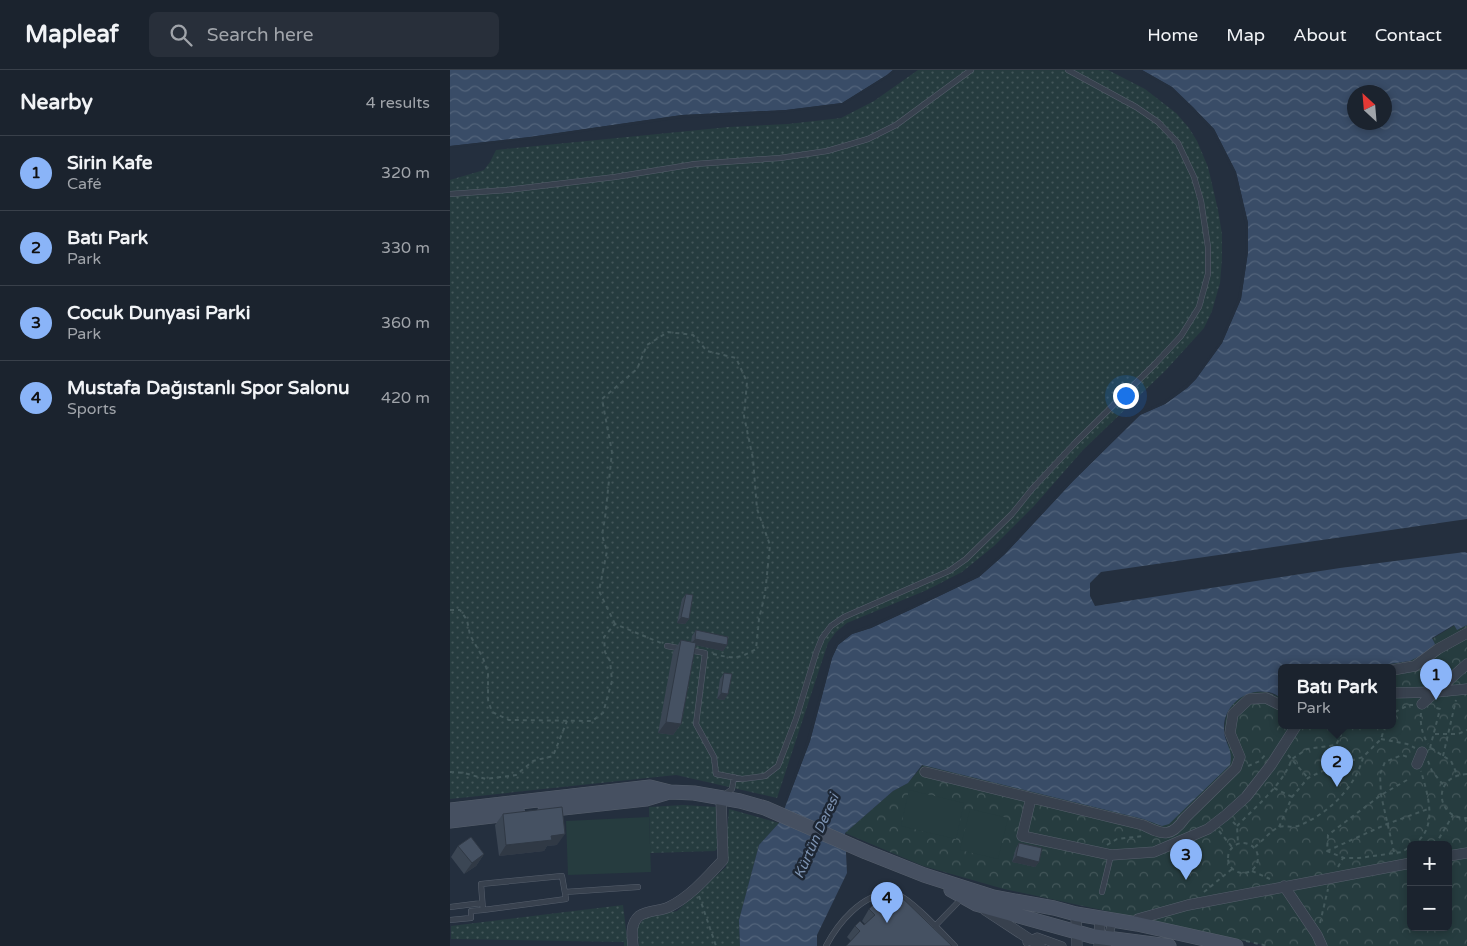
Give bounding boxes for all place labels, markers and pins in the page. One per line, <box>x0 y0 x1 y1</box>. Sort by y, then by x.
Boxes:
pin: 1 <box>1420 659 1452 700</box>
pin: 2 <box>1321 746 1353 787</box>
pin: 3 <box>1170 839 1202 880</box>
pin: 4 <box>871 882 903 923</box>

